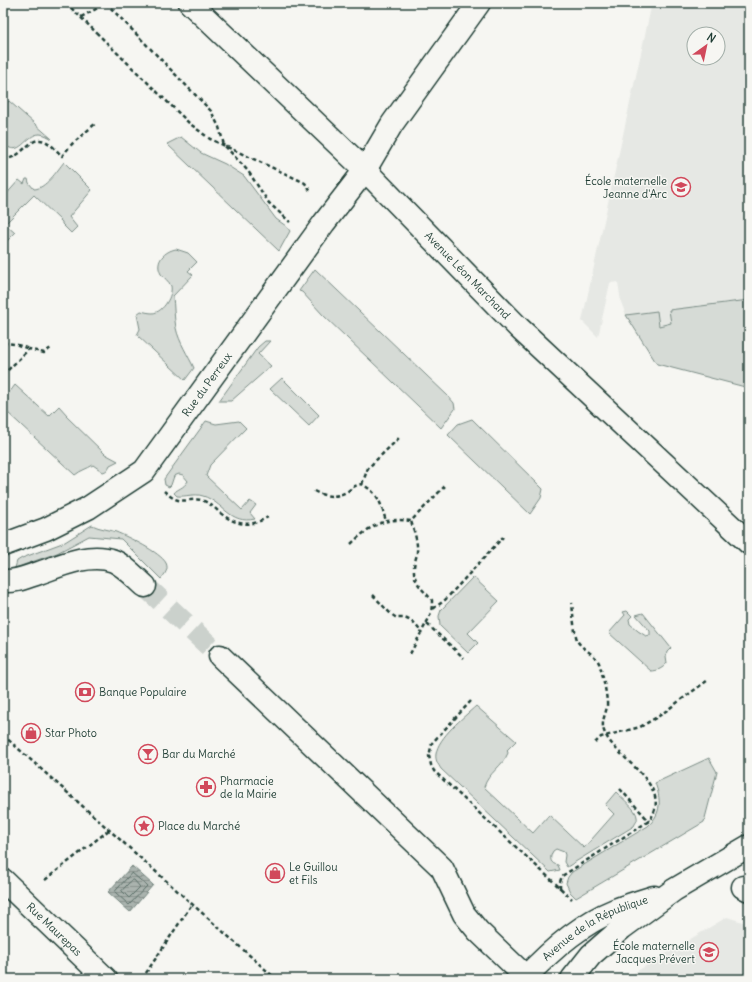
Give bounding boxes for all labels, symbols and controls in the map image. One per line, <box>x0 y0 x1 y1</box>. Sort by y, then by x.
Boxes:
north arrow <box>686 26 726 66</box>
text: N <box>704 30 718 46</box>
place label: École maternelle Jeanne d'Arc <box>585 173 667 201</box>
school or university icon: École maternelle Jeanne d'Arc <box>670 176 692 198</box>
street label: Avenue Léon Marchand <box>422 229 514 322</box>
street label: Rue du Perreux <box>179 349 235 419</box>
bank icon: Banque Populaire <box>74 681 96 703</box>
place label: Banque Populaire <box>99 685 186 699</box>
shop icon: Star Photo <box>20 722 42 744</box>
place label: Star Photo <box>45 726 97 740</box>
bar icon: Bar du Marché <box>137 743 159 765</box>
place label: Bar du Marché <box>162 747 236 761</box>
place label: Pharmacie de la Mairie <box>220 774 277 801</box>
pharmacy icon: Pharmacie de la Mairie <box>195 776 217 798</box>
place icon: Place du Marché <box>133 815 155 837</box>
place label: Place du Marché <box>158 819 240 833</box>
place label: Le Guillou et Fils <box>289 860 338 887</box>
shop icon: Le Guillou et Fils <box>264 862 286 884</box>
street label: Avenue de la République <box>539 892 650 964</box>
street label: Rue Maurepas <box>24 900 85 959</box>
place label: École maternelle Jacques Prévert <box>613 938 695 966</box>
school or university icon: École maternelle Jacques Prévert <box>698 941 720 963</box>

